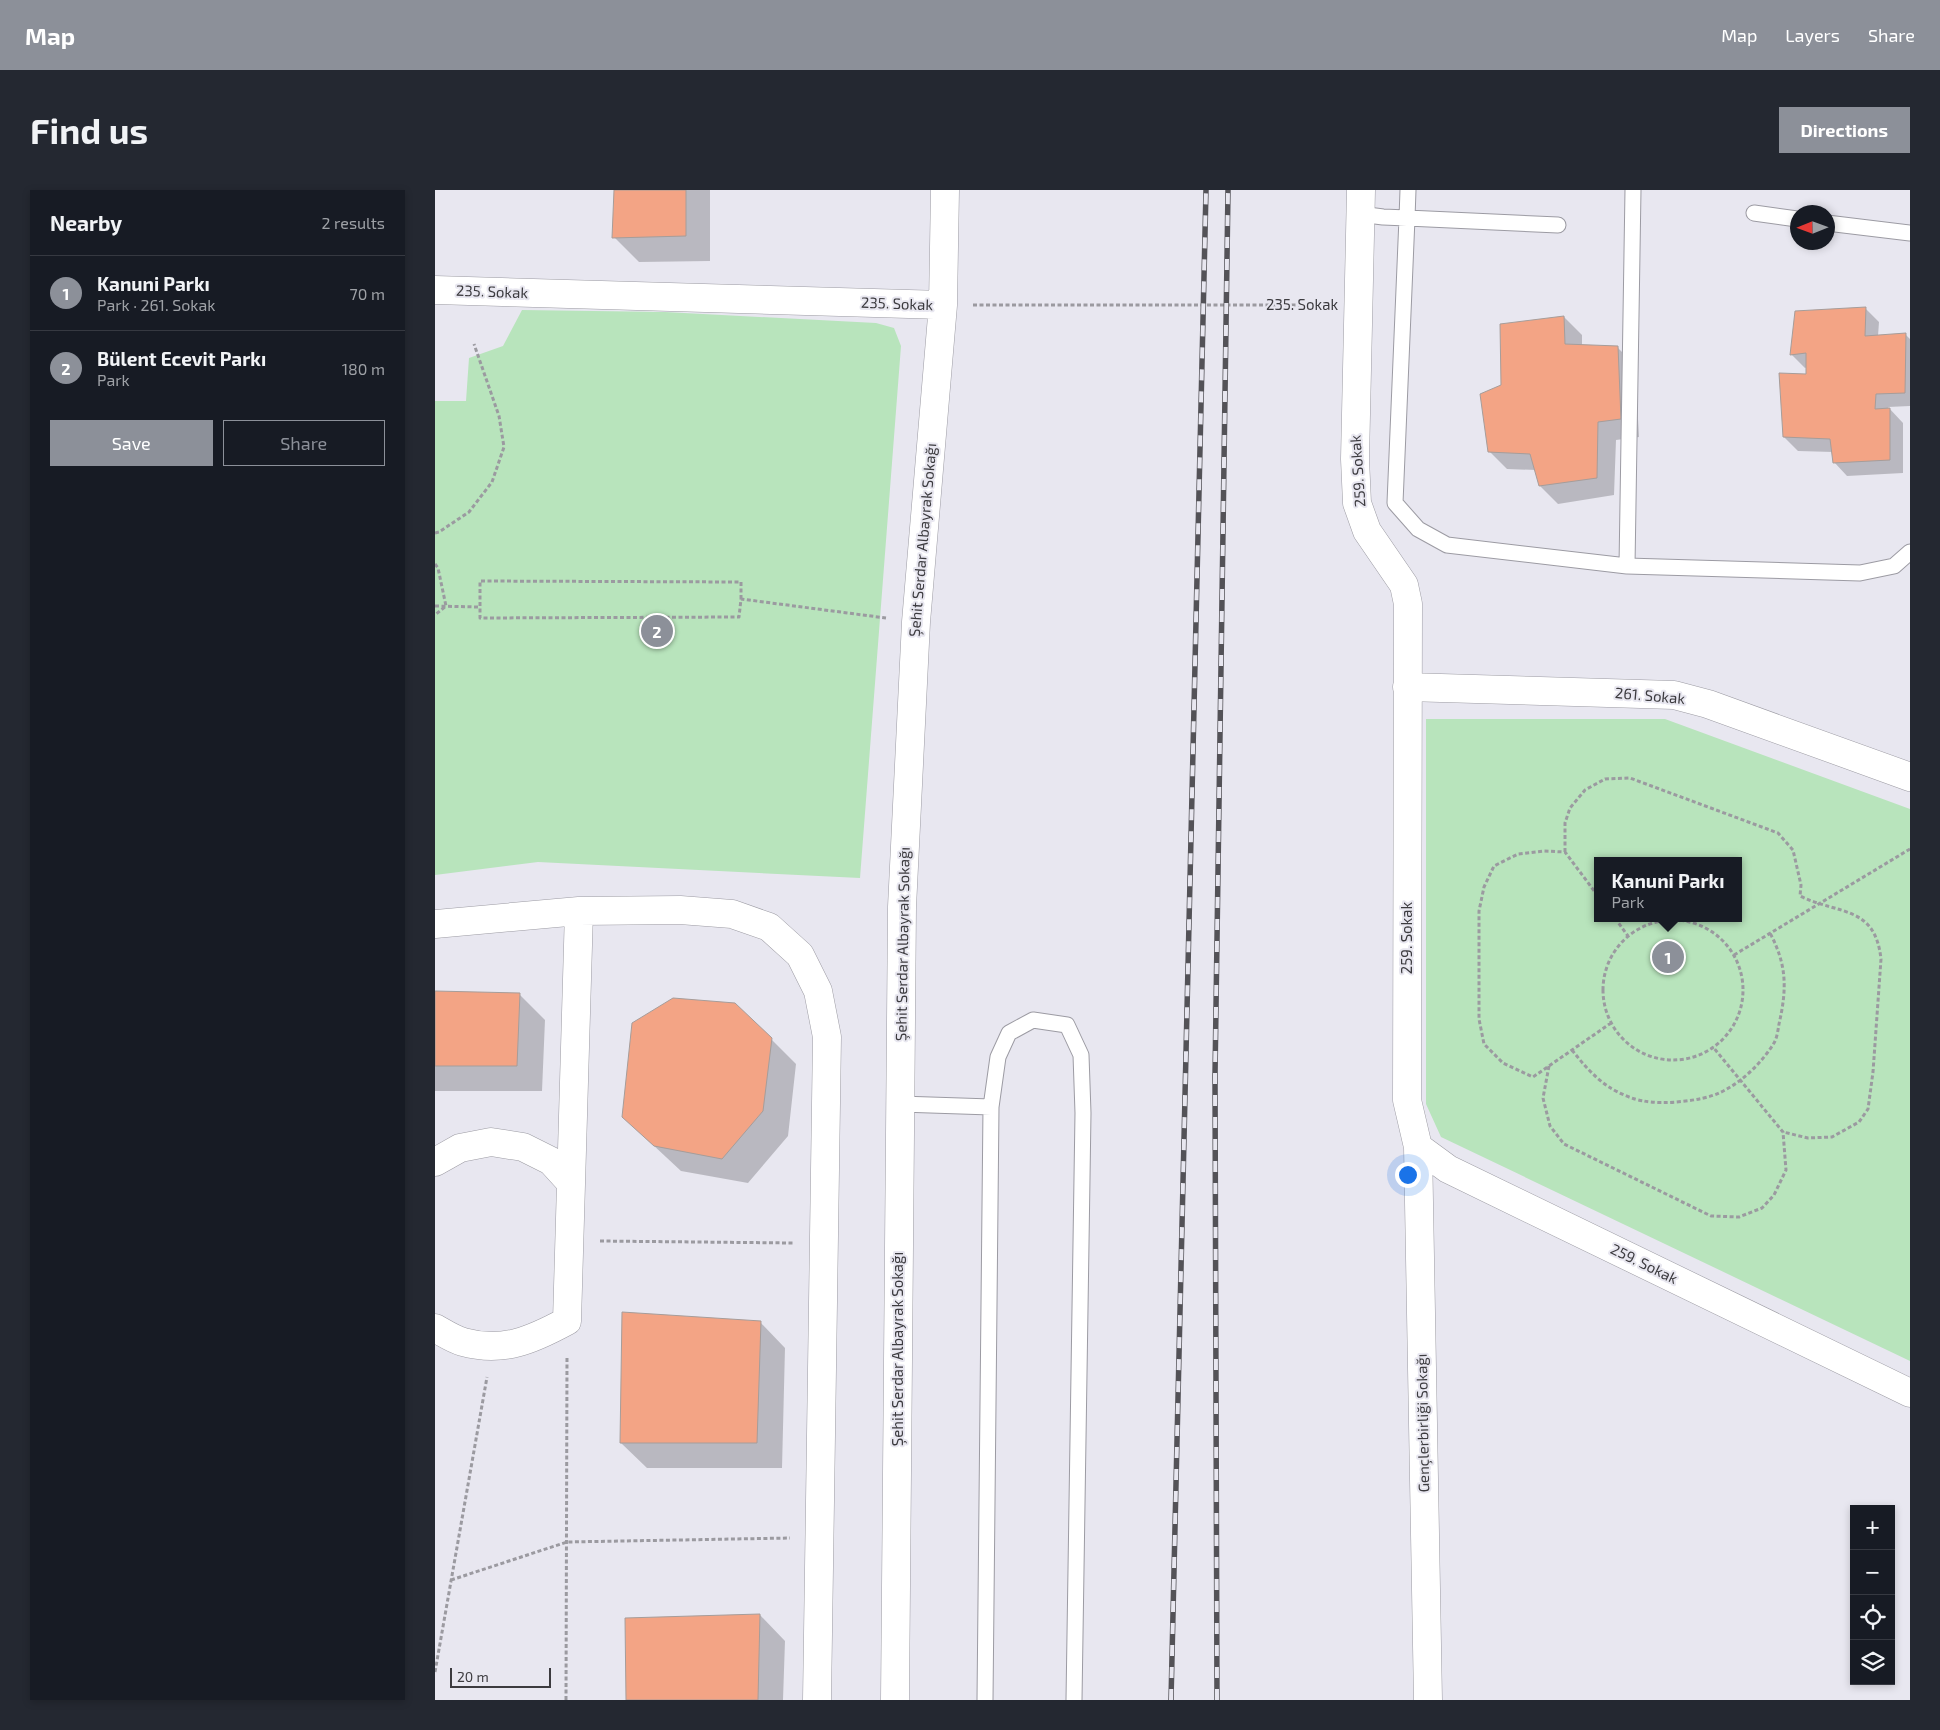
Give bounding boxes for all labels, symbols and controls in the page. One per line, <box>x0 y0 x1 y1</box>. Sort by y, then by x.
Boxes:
text: Map <box>25 21 75 50</box>
text: Map <box>1721 24 1757 46</box>
text: Layers <box>1785 24 1840 46</box>
text: Share <box>1868 24 1915 46</box>
button: Directions <box>1779 107 1910 153</box>
text: Find us <box>30 109 148 151</box>
north arrow <box>1790 205 1835 250</box>
text: Nearby <box>50 210 122 235</box>
text: 2 results <box>322 213 385 232</box>
text: Kanuni Parkı <box>97 272 210 295</box>
street label: 235. Sokak <box>456 281 529 301</box>
text: 1 <box>63 284 69 303</box>
text: 70 m <box>350 284 385 303</box>
street label: 235. Sokak <box>861 293 934 313</box>
text: Park · 261. Sokak <box>97 295 215 314</box>
street label: 235. Sokak <box>1266 295 1338 313</box>
text: Bülent Ecevit Parkı <box>97 347 266 370</box>
text: 2 <box>61 359 71 378</box>
text: 180 m <box>342 359 385 378</box>
text: Park <box>97 370 130 389</box>
button: Save <box>50 420 213 466</box>
button: Share <box>223 420 385 466</box>
street label: 259. Sokak <box>1345 434 1369 508</box>
street label: Şehit Serdar Albayrak Sokağı <box>905 442 940 638</box>
pin: 2 <box>641 612 673 650</box>
street label: 261. Sokak <box>1614 683 1686 707</box>
street label: Şehit Serdar Albayrak Sokağı <box>891 847 914 1041</box>
popup <box>1594 857 1742 922</box>
text: Kanuni Parkı <box>1612 869 1724 892</box>
text: Park <box>1612 892 1644 911</box>
street label: 259. Sokak <box>1397 902 1415 974</box>
pin: 1 <box>1652 938 1684 976</box>
your location <box>1395 1162 1421 1188</box>
street label: 259. Sokak <box>1608 1239 1681 1287</box>
street label: Şehit Serdar Albayrak Sokağı <box>888 1252 907 1446</box>
street label: Gençlerbirliği Sokağı <box>1412 1353 1433 1493</box>
map controls <box>1850 1505 1895 1685</box>
button: + <box>1850 1505 1895 1550</box>
button: − <box>1850 1550 1895 1595</box>
button: locate <box>1850 1595 1895 1640</box>
button: layers <box>1850 1640 1895 1685</box>
scale bar <box>450 1665 551 1688</box>
text: 20 m <box>457 1668 489 1685</box>

